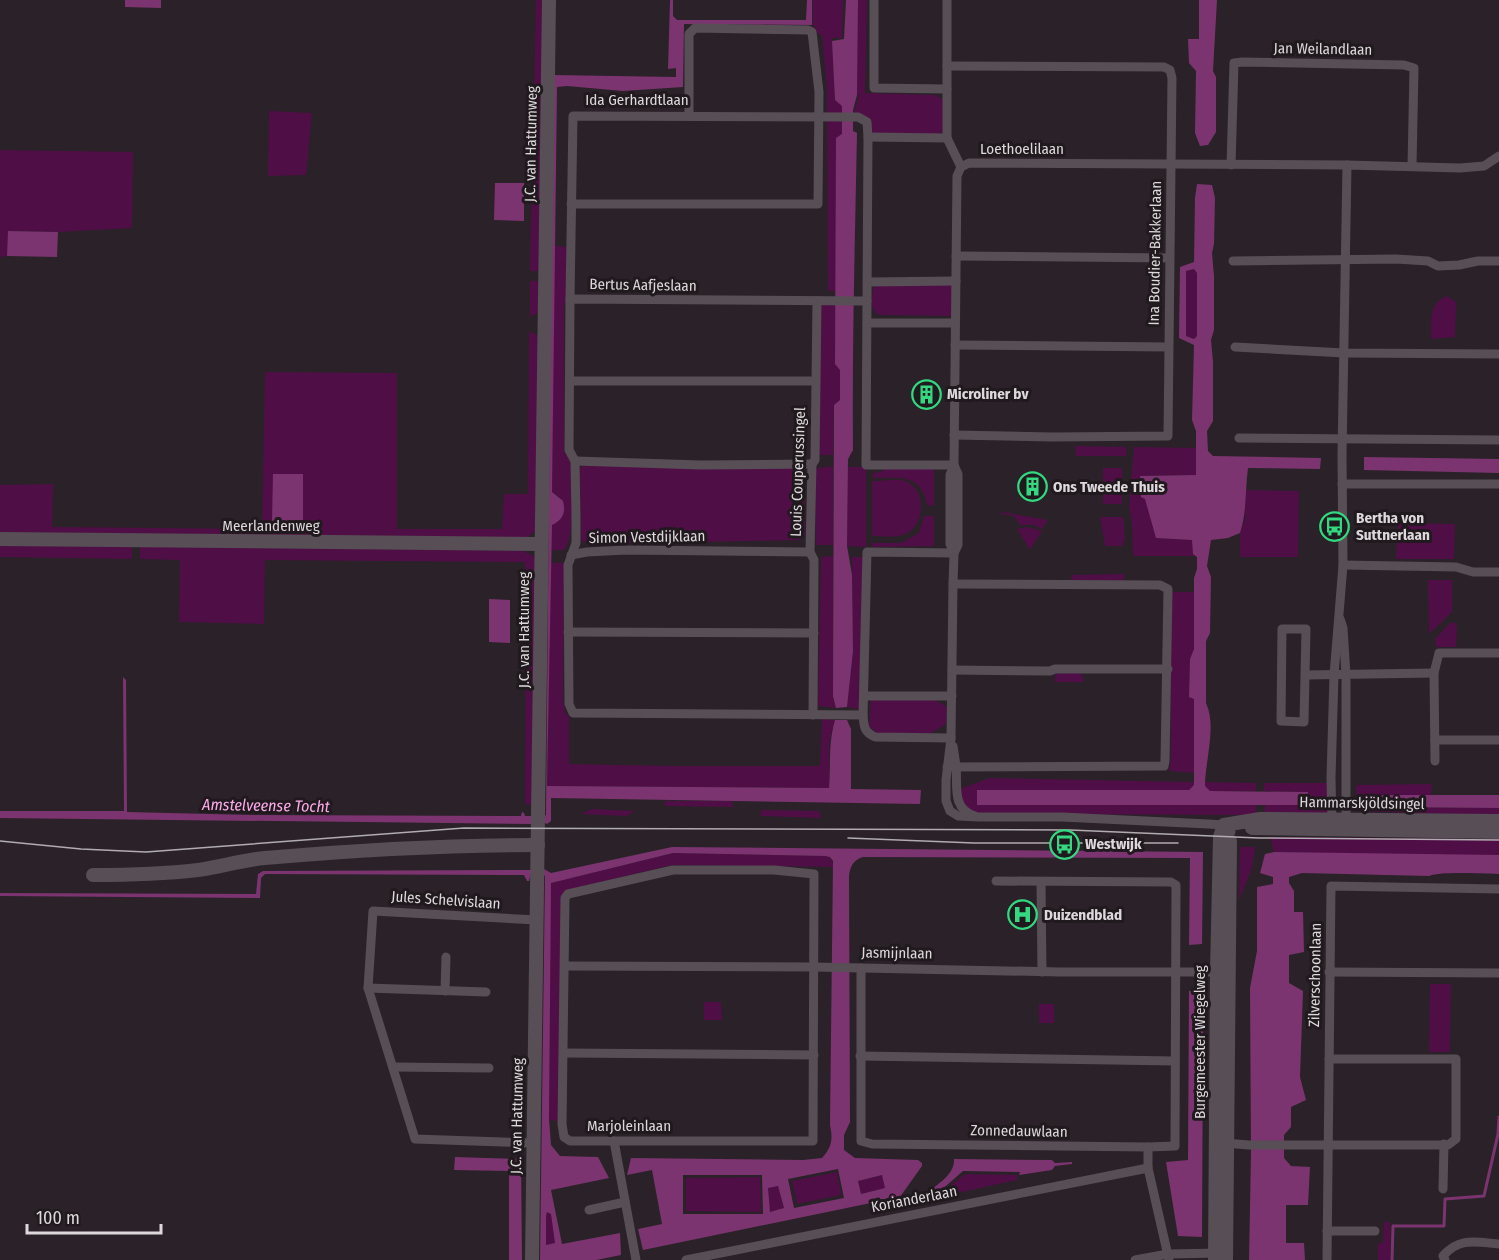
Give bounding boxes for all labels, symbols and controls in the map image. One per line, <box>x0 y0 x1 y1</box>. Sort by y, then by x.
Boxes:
street label: Jan Weilandlaan <box>1273 39 1373 59</box>
street label: J.C. van Hattumweg <box>521 86 541 202</box>
street label: Ida Gerhardtlaan <box>585 91 689 109</box>
street label: Loethoelilaan <box>980 140 1064 158</box>
street label: Ina Boudier-Bakkerlaan <box>1145 181 1165 325</box>
street label: Bertus Aafjeslaan <box>589 275 697 295</box>
building icon: Microliner bv <box>910 378 942 410</box>
place label: Microliner bv <box>947 385 1029 403</box>
street label: Louis Couperussingel <box>787 407 809 537</box>
building icon: Ons Tweede Thuis <box>1016 471 1048 503</box>
place label: Ons Tweede Thuis <box>1053 478 1165 496</box>
place label: Bertha von Suttnerlaan <box>1356 509 1430 544</box>
bus stop icon: Bertha von Suttnerlaan <box>1319 511 1351 543</box>
street label: Meerlandenweg <box>222 517 320 535</box>
street label: Simon Vestdijklaan <box>588 527 706 547</box>
street label: J.C. van Hattumweg <box>515 572 533 688</box>
street label: Hammarskjöldsingel <box>1299 793 1425 813</box>
water label: Amstelveense Tocht <box>201 795 331 816</box>
bus stop icon: Westwijk <box>1048 828 1080 860</box>
place label: Westwijk <box>1085 835 1142 853</box>
street label: Jules Schelvislaan <box>391 887 501 913</box>
hospital icon: Duizendblad <box>1007 899 1039 931</box>
place label: Duizendblad <box>1044 906 1122 924</box>
street label: Zilverschoonlaan <box>1305 923 1325 1027</box>
street label: Jasmijnlaan <box>861 943 933 963</box>
street label: Burgemeester Wiegelweg <box>1191 965 1209 1119</box>
street label: J.C. van Hattumweg <box>507 1058 527 1174</box>
street label: Marjoleinlaan <box>587 1117 671 1135</box>
street label: Zonnedauwlaan <box>970 1121 1068 1141</box>
street label: Korianderlaan <box>870 1182 958 1216</box>
scale bar <box>27 1197 160 1235</box>
text: 100 m <box>36 1207 80 1229</box>

